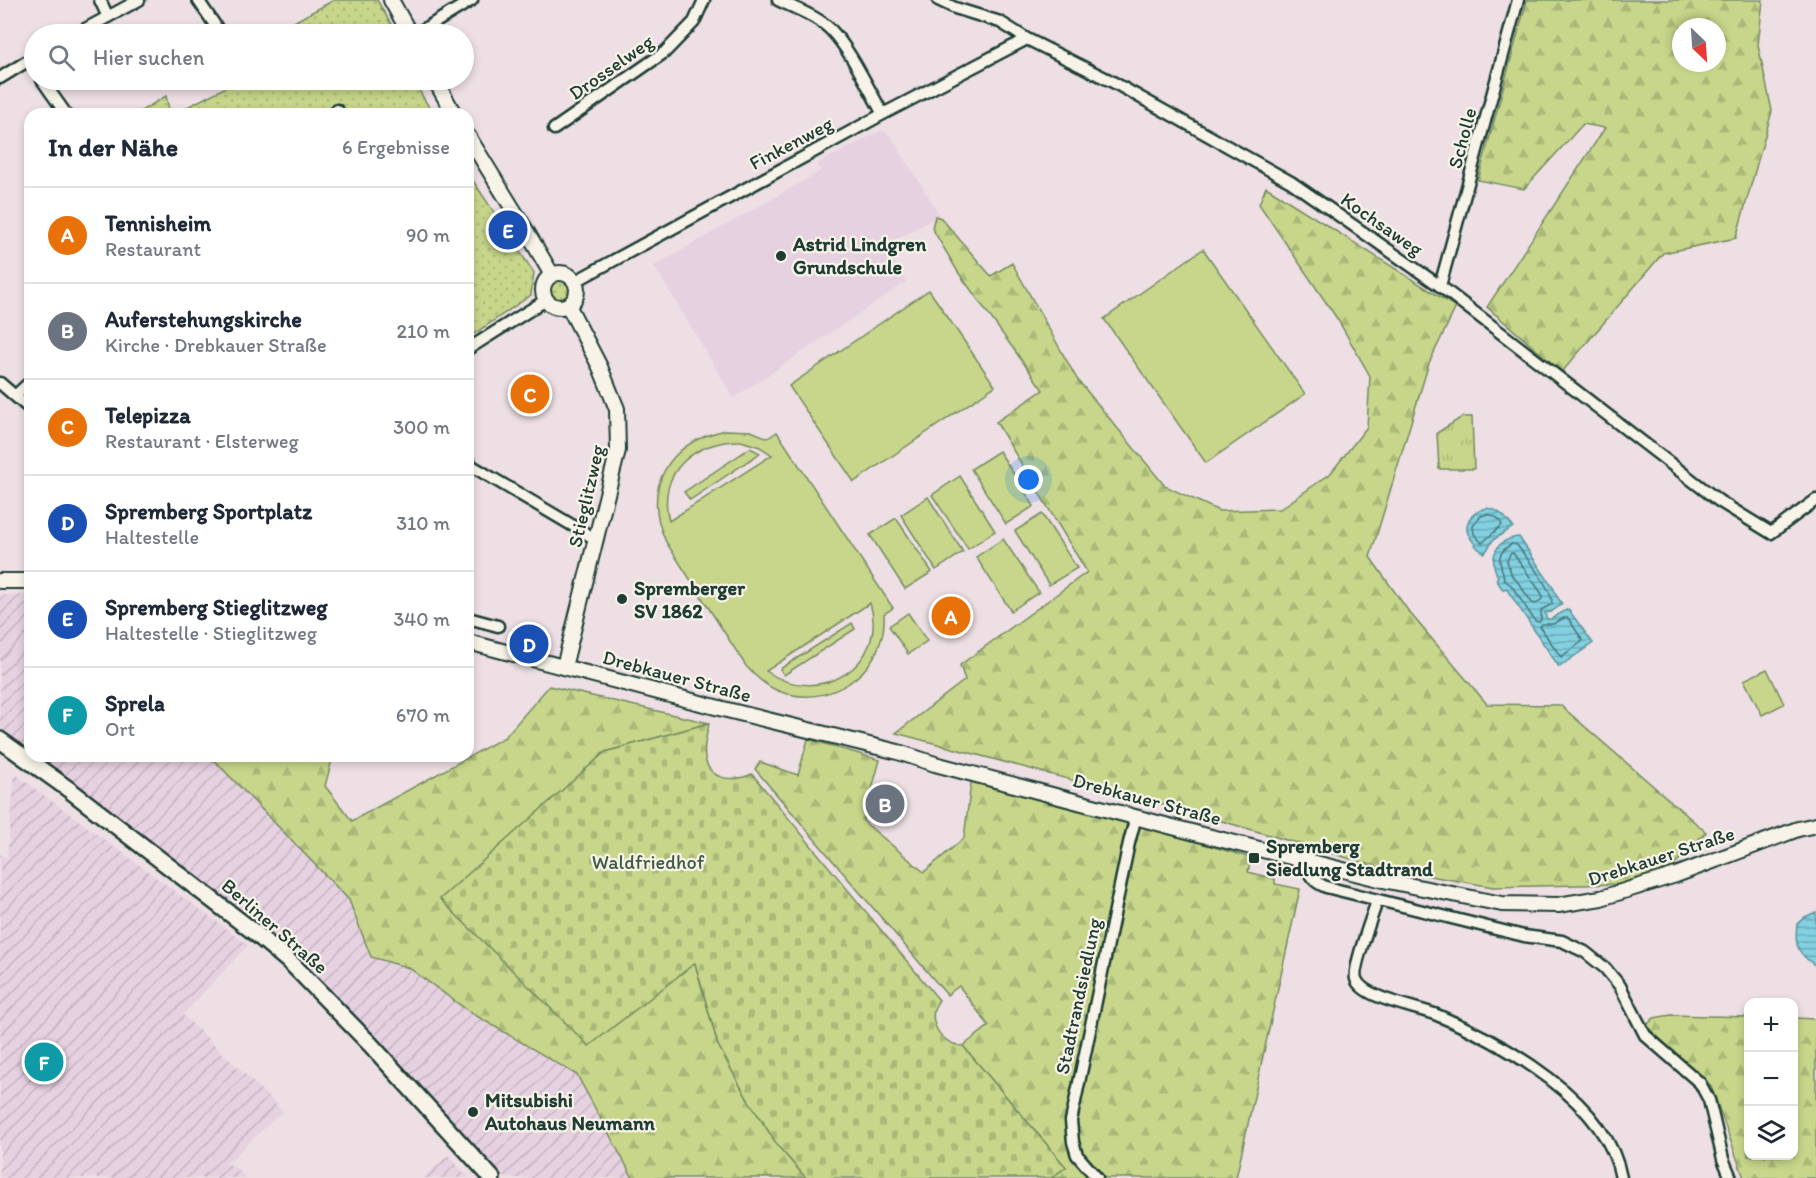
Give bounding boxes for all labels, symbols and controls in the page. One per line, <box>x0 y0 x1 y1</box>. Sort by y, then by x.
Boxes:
north arrow <box>1672 18 1726 72</box>
search box <box>24 24 474 90</box>
street label: Drosselweg <box>564 29 659 105</box>
icon: search <box>45 41 78 74</box>
text: Hier suchen <box>93 44 204 71</box>
street label: Scholle <box>1442 105 1482 171</box>
street label: Finkenweg <box>745 111 838 175</box>
text: In der Nähe <box>48 131 178 163</box>
text: 6 Ergebnisse <box>342 135 450 159</box>
street label: Kochsaweg <box>1336 187 1428 261</box>
pin: E <box>488 208 528 252</box>
text: Tennisheim <box>105 210 211 237</box>
text: A <box>61 223 74 247</box>
text: 90 m <box>406 223 450 247</box>
place label: Astrid Lindgren Grundschule <box>792 232 927 279</box>
text: Restaurant <box>105 237 201 261</box>
marker: Astrid Lindgren Grundschule <box>774 249 788 263</box>
text: Auferstehungskirche <box>105 306 302 333</box>
text: B <box>61 319 74 343</box>
text: 210 m <box>397 319 450 343</box>
text: Kirche · Drebkauer Straße <box>105 333 327 357</box>
pin: C <box>510 372 550 416</box>
text: Telepizza <box>105 402 191 429</box>
text: C <box>61 415 74 439</box>
text: 300 m <box>393 415 450 439</box>
text: Restaurant · Elsterweg <box>105 429 299 453</box>
street label: Stieglitzweg <box>563 442 610 550</box>
your location <box>1014 465 1043 494</box>
text: Spremberg Sportplatz <box>105 498 312 525</box>
text: D <box>61 511 74 535</box>
text: 310 m <box>396 511 450 535</box>
text: Haltestelle <box>105 525 199 549</box>
place label: Spremberger SV 1862 <box>634 576 746 623</box>
marker: Spremberger SV 1862 <box>615 592 629 606</box>
text: Spremberg Stieglitzweg <box>105 594 328 621</box>
pin: A <box>932 594 970 638</box>
text: E <box>62 607 73 631</box>
text: 340 m <box>393 607 450 631</box>
text: Haltestelle · Stieglitzweg <box>105 621 317 645</box>
pin: D <box>510 622 548 666</box>
street label: Drebkauer Straße <box>600 645 754 707</box>
text: Sprela <box>105 690 165 717</box>
text: F <box>62 703 73 727</box>
text: 670 m <box>396 703 450 727</box>
text: Ort <box>105 717 135 741</box>
street label: Drebkauer Straße <box>1070 768 1224 830</box>
pin: B <box>866 782 904 826</box>
street label: Drebkauer Straße <box>1585 821 1737 891</box>
place label: Spremberg Siedlung Stadtrand <box>1266 834 1434 882</box>
park label: Waldfriedhof <box>592 850 705 874</box>
marker: Spremberg Siedlung Stadtrand <box>1247 851 1261 865</box>
street label: Berliner Straße <box>217 873 333 979</box>
street label: Stadtrandsiedlung <box>1050 915 1106 1076</box>
map controls <box>1744 998 1798 1160</box>
button: + <box>1744 998 1798 1052</box>
pin: F <box>24 1040 63 1084</box>
button: − <box>1744 1052 1798 1106</box>
place label: Mitsubishi Autohaus Neumann <box>484 1088 656 1135</box>
marker: Mitsubishi Autohaus Neumann <box>466 1105 480 1119</box>
button: layers <box>1744 1106 1798 1160</box>

